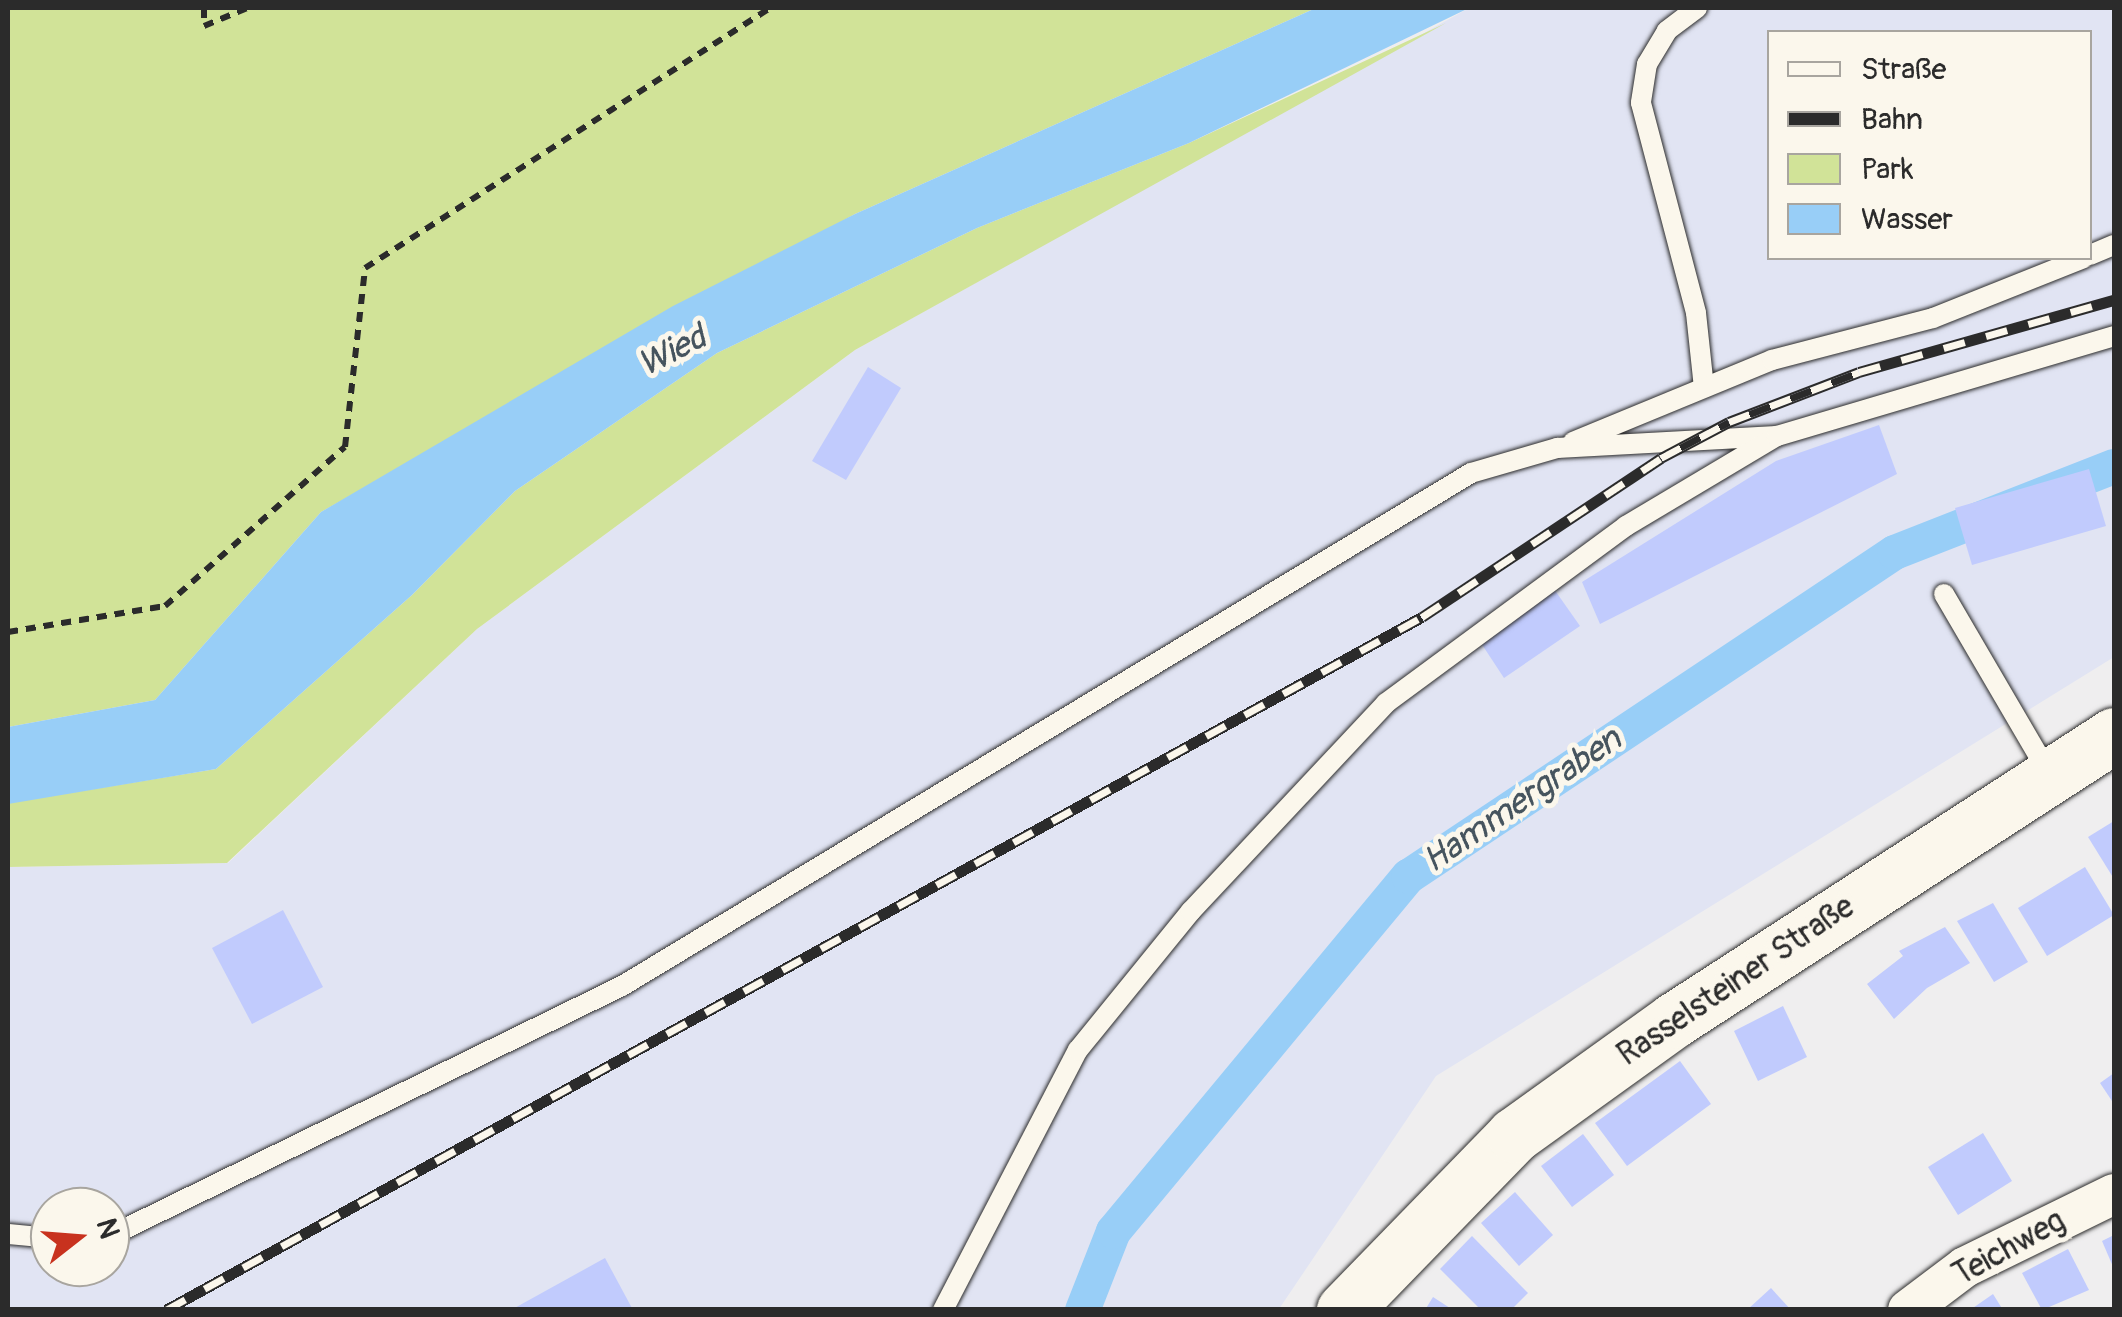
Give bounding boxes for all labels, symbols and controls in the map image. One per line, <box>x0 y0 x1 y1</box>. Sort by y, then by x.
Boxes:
legend <box>1767 30 2092 260</box>
text: Straße <box>1861 51 1946 88</box>
text: Bahn <box>1861 101 1923 138</box>
text: Park <box>1861 151 1914 188</box>
text: Wasser <box>1861 201 1953 238</box>
water label: Wied <box>631 316 713 386</box>
water label: Hammergraben <box>1415 718 1629 882</box>
street label: Rasselsteiner Straße <box>1610 888 1862 1074</box>
north arrow <box>30 1187 130 1287</box>
street label: Teichweg <box>1946 1202 2072 1294</box>
text: N <box>88 1214 127 1243</box>

